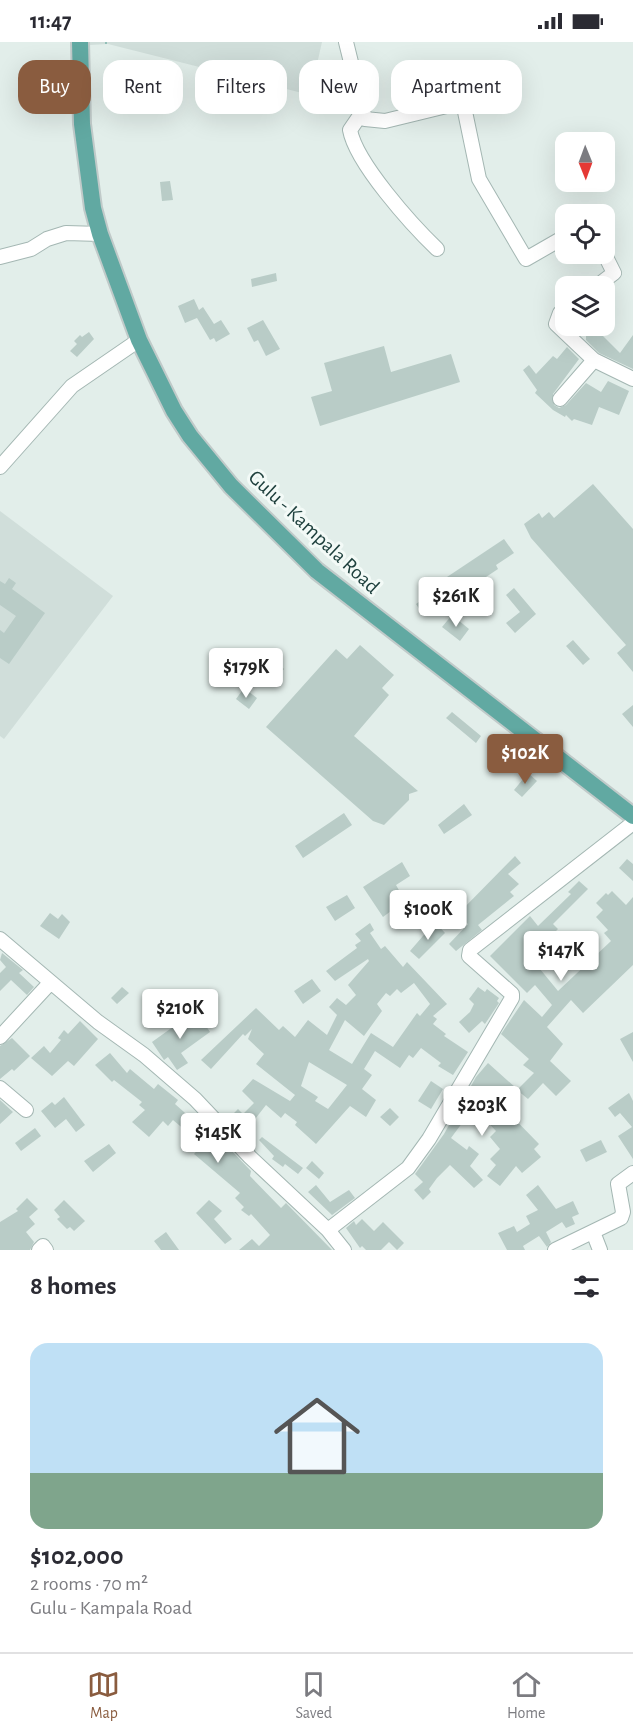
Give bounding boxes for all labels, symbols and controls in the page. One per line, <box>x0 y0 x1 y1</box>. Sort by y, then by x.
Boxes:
text: 11:47 <box>30 10 71 32</box>
chip: Buy <box>18 60 91 114</box>
chip: Rent <box>103 60 183 114</box>
chip: Filters <box>195 60 287 114</box>
chip: New <box>299 60 379 114</box>
chip: Apartment <box>391 60 522 114</box>
north arrow <box>555 132 615 192</box>
map controls <box>555 132 615 336</box>
button: locate <box>555 204 615 264</box>
button: layers <box>555 276 615 336</box>
street label: Gulu - Kampala Road <box>245 466 384 598</box>
pin: $261K <box>414 577 498 628</box>
text: $261K <box>433 586 479 606</box>
pin: $179K <box>204 648 288 699</box>
text: $179K <box>223 657 269 677</box>
pin: $102K <box>483 734 567 785</box>
text: $102K <box>501 743 549 763</box>
pin: $100K <box>386 890 470 941</box>
text: $100K <box>404 899 452 919</box>
pin: $147K <box>519 931 603 982</box>
text: $147K <box>538 940 584 960</box>
pin: $210K <box>138 989 222 1040</box>
text: $210K <box>156 998 204 1018</box>
pin: $203K <box>440 1086 524 1137</box>
text: $203K <box>457 1095 507 1115</box>
pin: $145K <box>176 1113 260 1164</box>
text: $145K <box>195 1122 241 1142</box>
icon: filters <box>570 1270 603 1303</box>
text: 8 homes <box>30 1273 117 1299</box>
icon: home <box>263 1382 371 1490</box>
text: $102,000 <box>30 1543 123 1569</box>
text: 2 rooms · 70 m² <box>30 1574 148 1594</box>
text: Gulu - Kampala Road <box>30 1598 192 1618</box>
tab: Map <box>87 1668 120 1723</box>
tab: Saved <box>295 1668 332 1723</box>
tab: Home <box>507 1668 546 1723</box>

